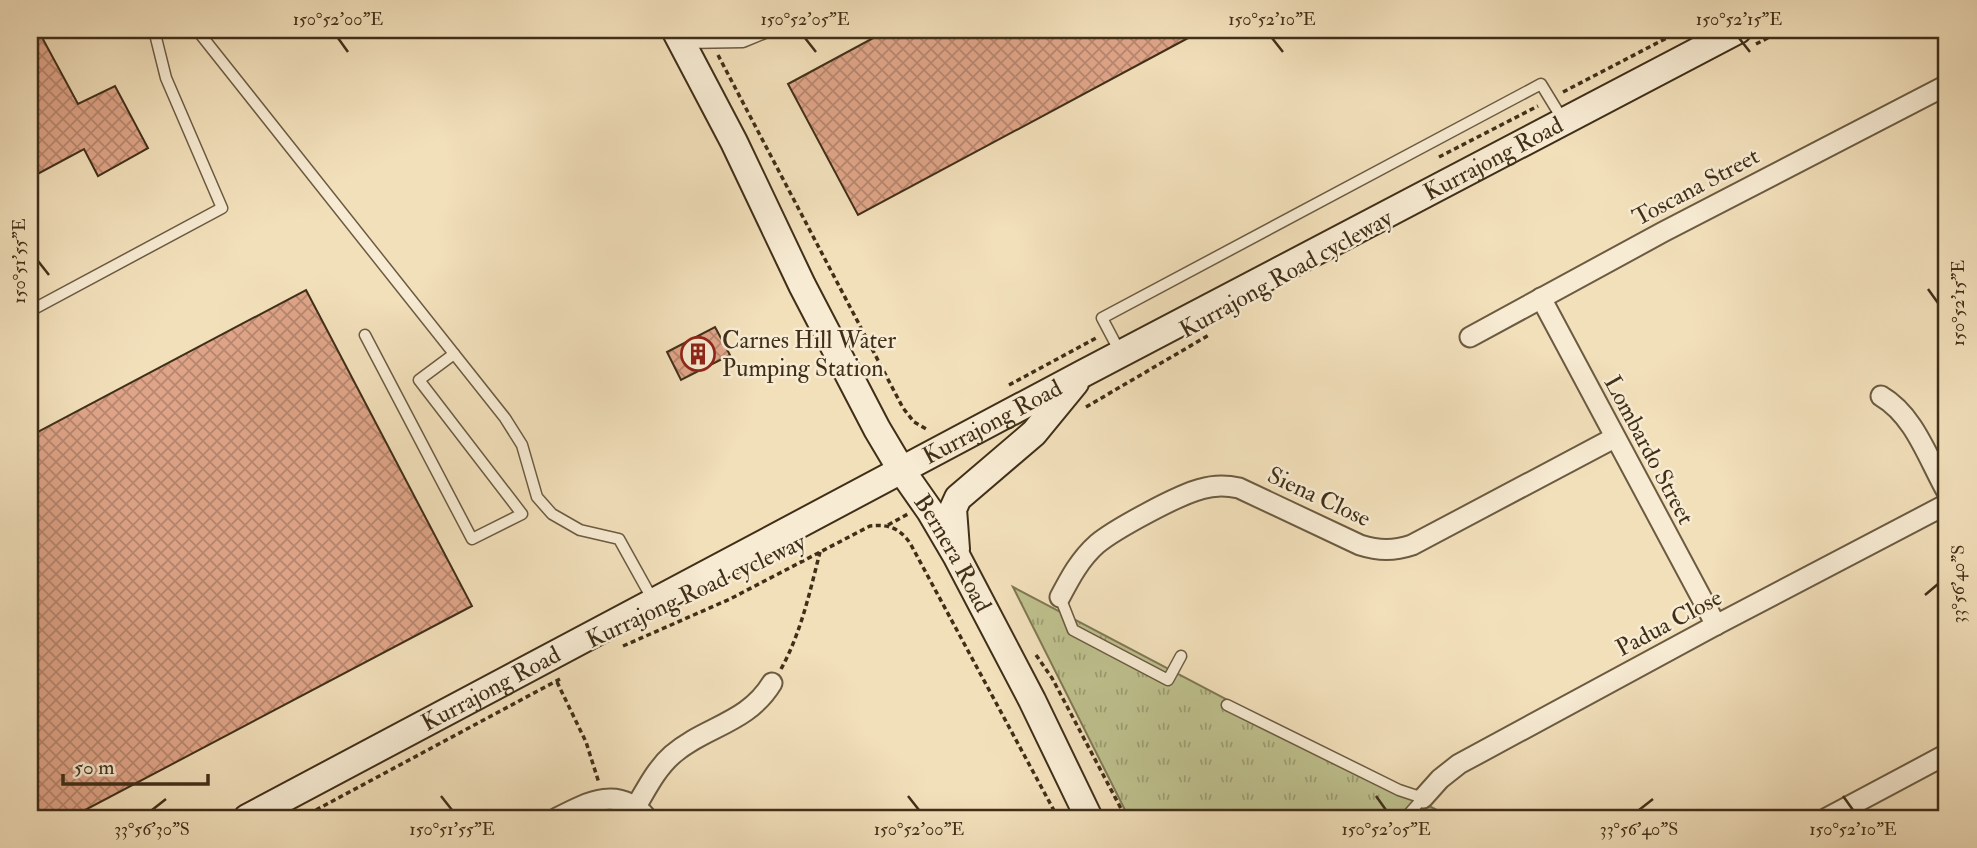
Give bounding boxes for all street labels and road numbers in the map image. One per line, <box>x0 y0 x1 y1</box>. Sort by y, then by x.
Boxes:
street label: Kurrajong Road <box>1418 109 1568 208</box>
street label: Toscana Street <box>1627 141 1765 233</box>
street label: Kurrajong Road cycleway <box>1174 202 1398 345</box>
street label: Lombardo Street <box>1597 370 1701 530</box>
street label: Kurrajong Road <box>917 372 1067 471</box>
street label: Siena Close <box>1262 460 1376 534</box>
street label: Bernera Road <box>907 488 999 618</box>
street label: Kurrajong Road cycleway <box>581 526 811 656</box>
street label: Padua Close <box>1611 582 1727 664</box>
street label: Kurrajong Road <box>416 639 566 738</box>

